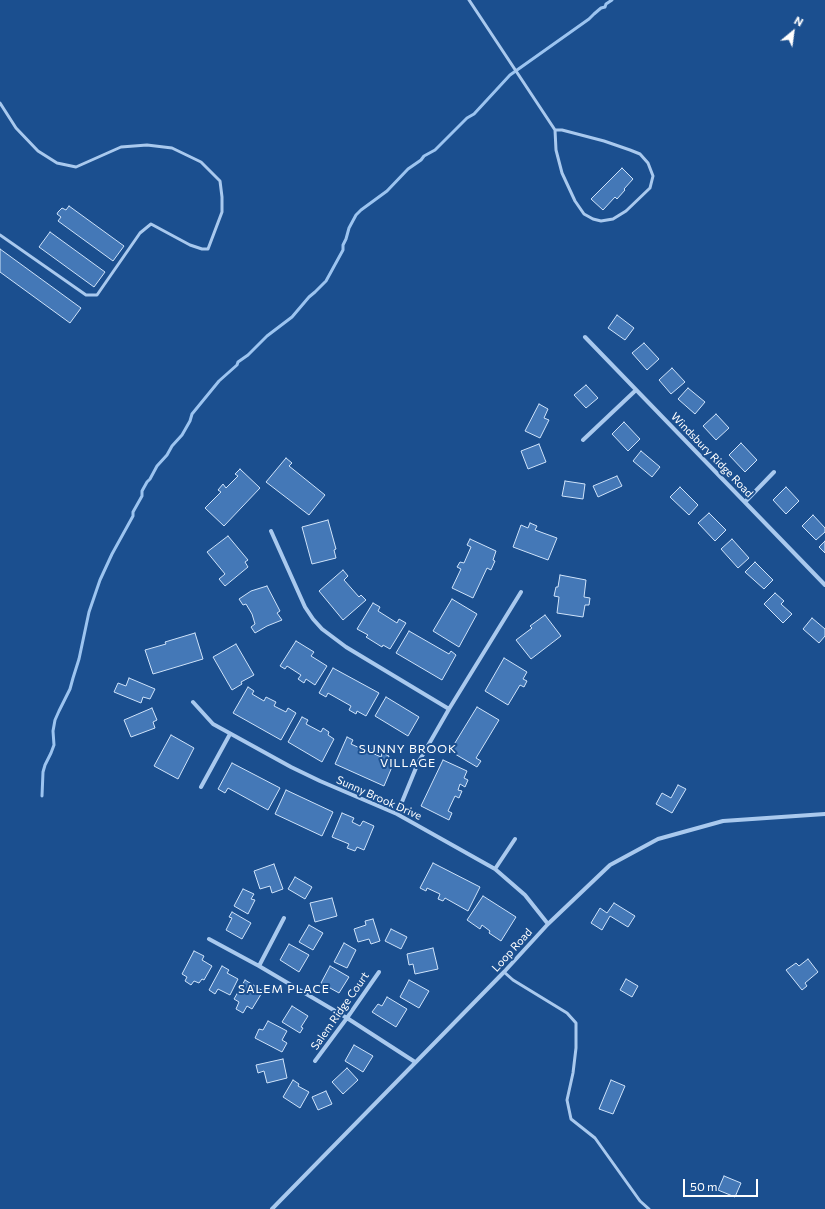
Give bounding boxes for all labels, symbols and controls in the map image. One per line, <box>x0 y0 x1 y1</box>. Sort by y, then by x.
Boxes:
north arrow <box>773 12 813 52</box>
text: N <box>792 13 806 29</box>
street label: Windsbury Ridge Road <box>668 410 756 500</box>
district label: SUNNY BROOK VILLAGE <box>359 742 457 770</box>
street label: Sunny Brook Drive <box>334 773 424 823</box>
street label: Loop Road <box>489 926 535 974</box>
street label: Salem Ridge Court <box>308 970 372 1052</box>
district label: SALEM PLACE <box>238 982 330 996</box>
scale bar <box>685 1171 760 1197</box>
text: 50 m <box>690 1179 718 1193</box>

